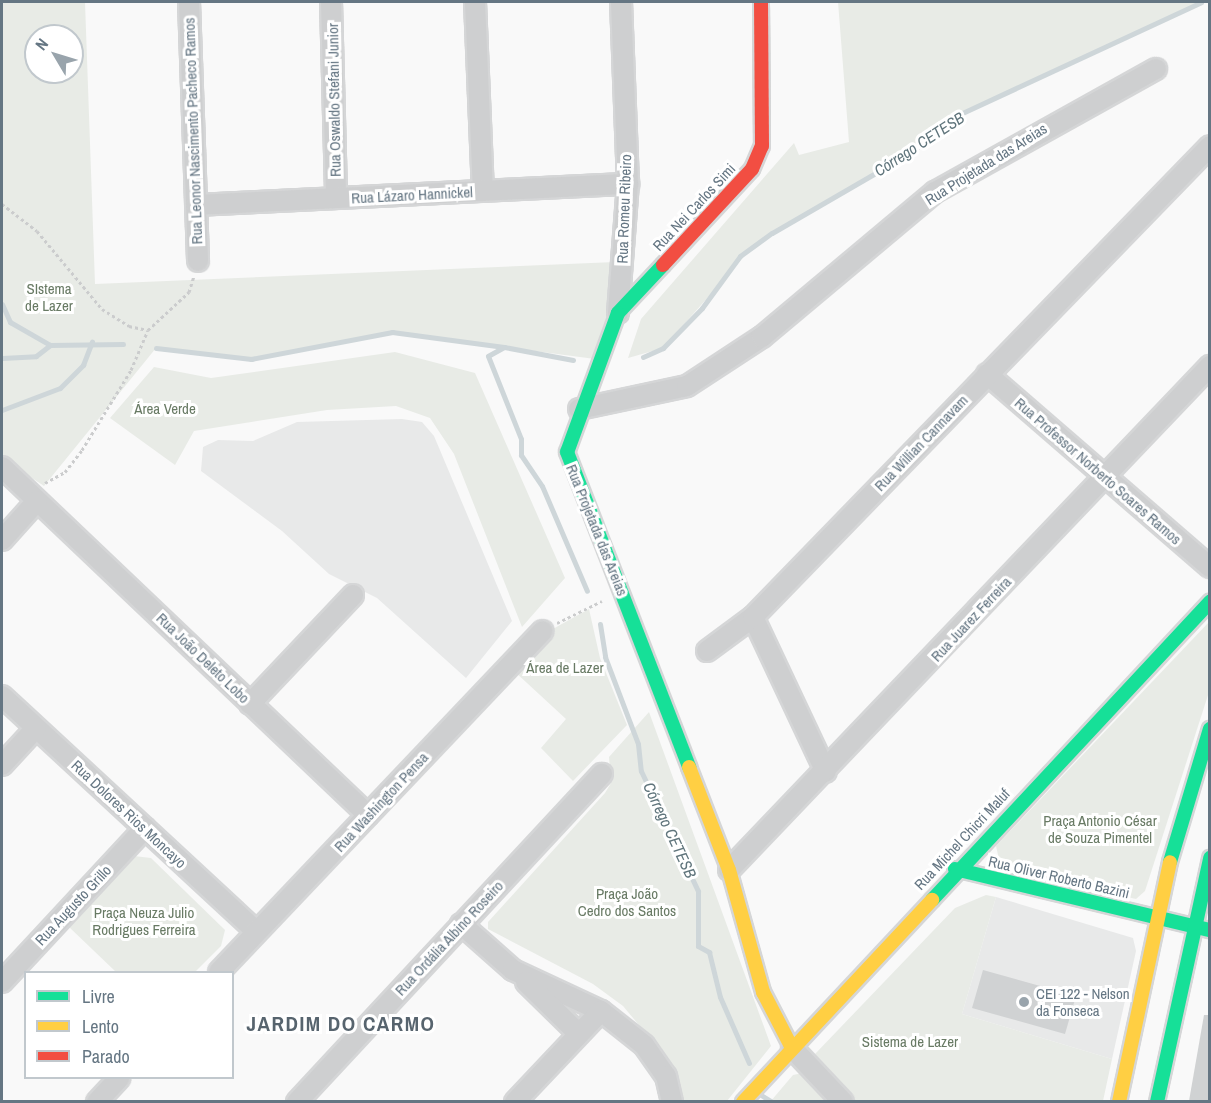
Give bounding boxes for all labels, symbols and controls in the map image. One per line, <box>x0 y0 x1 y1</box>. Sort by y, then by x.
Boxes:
street label: Rua Leonor Nascimento Pacheco Ramos <box>180 17 206 245</box>
street label: Rua Oswaldo Stefani Junior <box>324 23 344 177</box>
north arrow <box>24 24 84 84</box>
text: N <box>30 34 53 55</box>
water label: Córrego CETESB <box>870 108 968 180</box>
street label: Rua Projetada das Areias <box>922 119 1050 209</box>
street label: Rua Romeu Ribeiro <box>613 154 635 264</box>
street label: Rua Nei Carlos Simi <box>649 160 739 254</box>
street label: Rua Lázaro Hannickel <box>351 183 473 207</box>
park label: SIstema de Lazer <box>25 279 73 314</box>
street label: Rua Willian Cannavam <box>871 391 971 495</box>
street label: Rua Professor Norberto Soares Ramos <box>1011 394 1185 548</box>
park label: Área Verde <box>134 400 196 418</box>
street label: Rua Projetada das Areias <box>562 461 632 599</box>
street label: Rua Juarez Ferreira <box>927 573 1015 665</box>
street label: Rua João Deleto Lobo <box>153 609 253 707</box>
park label: Área de Lazer <box>526 659 604 677</box>
street label: Rua Washington Pensa <box>330 749 432 855</box>
street label: Rua Dolores Rios Moncayo <box>68 756 190 872</box>
water label: Córrego CETESB <box>639 779 701 881</box>
street label: Rua Michel Chicri Maluf <box>910 785 1014 893</box>
park label: Praça Antonio César de Souza Pimentel <box>1043 811 1157 846</box>
street label: Rua Oliver Roberto Bazini <box>987 852 1131 902</box>
street label: Rua Augusto Grillo <box>31 861 115 949</box>
street label: Rua Ordália Albino Roseiro <box>391 877 507 999</box>
park label: Praça João Cedro dos Santos <box>578 884 676 919</box>
park label: Praça Neuza Julio Rodrigues Ferreira <box>92 903 196 938</box>
legend <box>24 971 234 1079</box>
text: Livre <box>82 984 115 1009</box>
place label: CEI 122 - Nelson da Fonseca <box>1036 984 1130 1019</box>
marker: CEI 122 - Nelson da Fonseca <box>1017 995 1031 1009</box>
district label: JARDIM DO CARMO <box>247 1011 435 1037</box>
text: Lento <box>82 1014 119 1039</box>
park label: Sistema de Lazer <box>862 1033 958 1051</box>
text: Parado <box>82 1044 130 1069</box>

